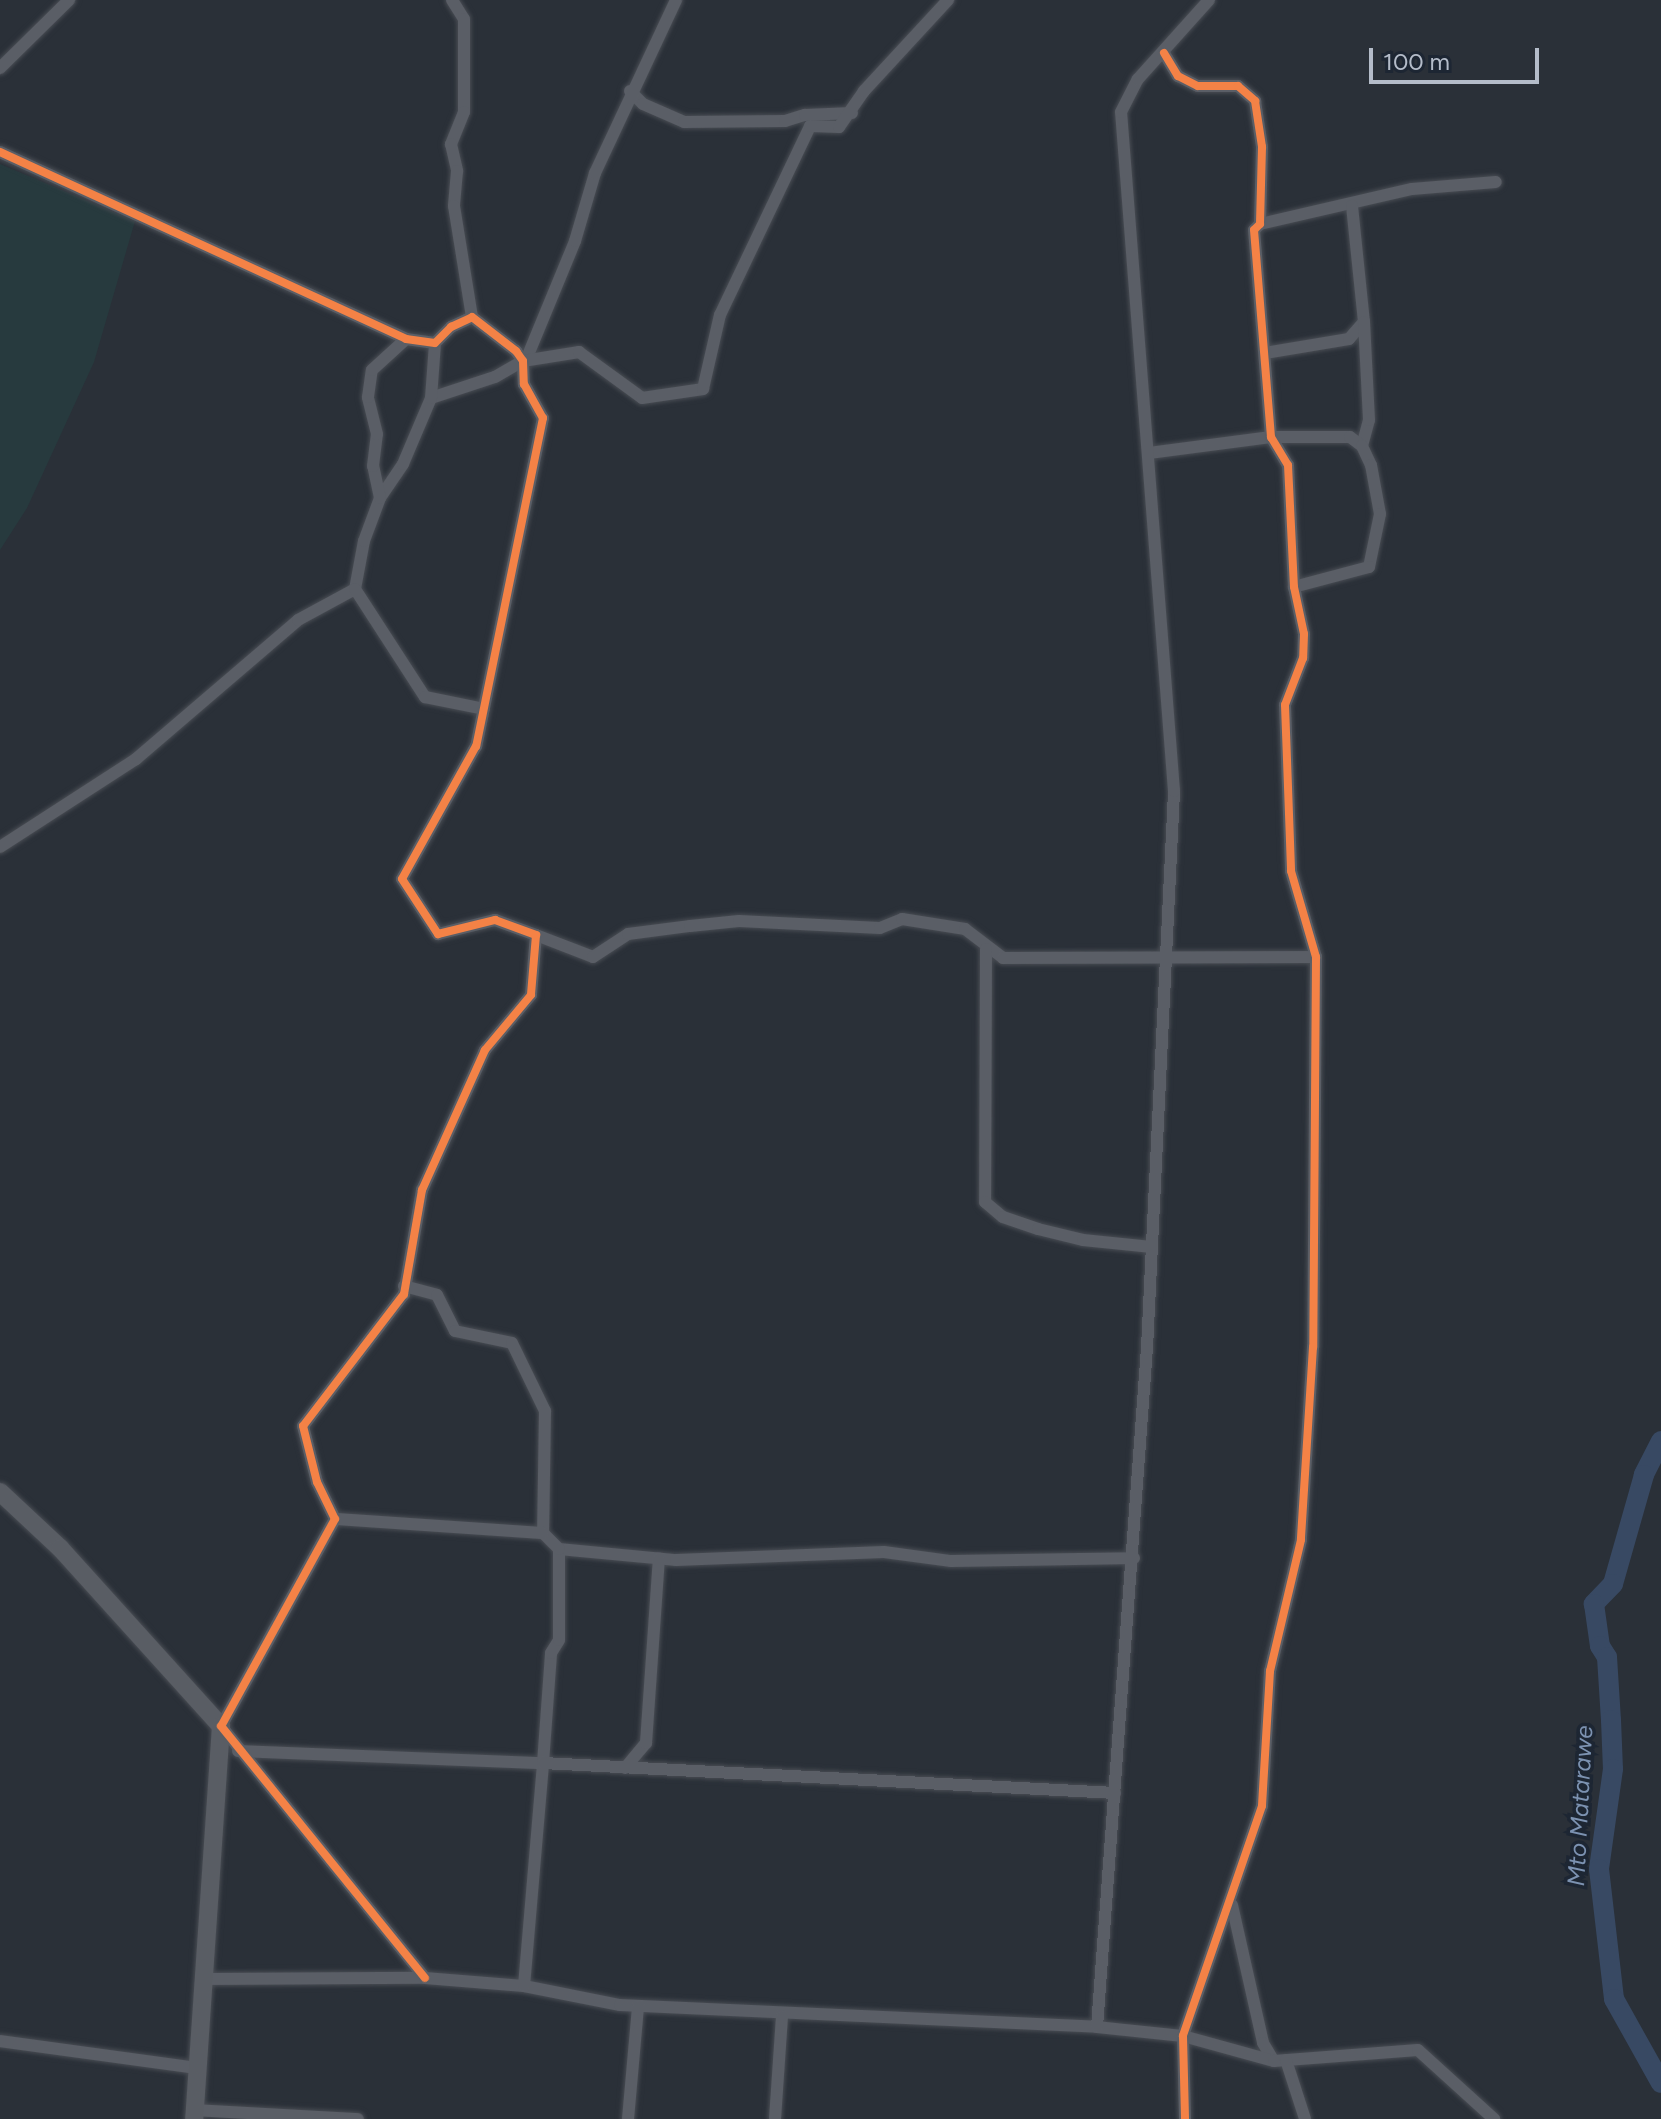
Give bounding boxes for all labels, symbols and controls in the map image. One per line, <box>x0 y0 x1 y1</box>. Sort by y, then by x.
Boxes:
scale bar <box>1373 32 1543 82</box>
text: 100 m <box>1383 47 1450 76</box>
water label: Mto Matarawe <box>1561 1725 1599 1887</box>

